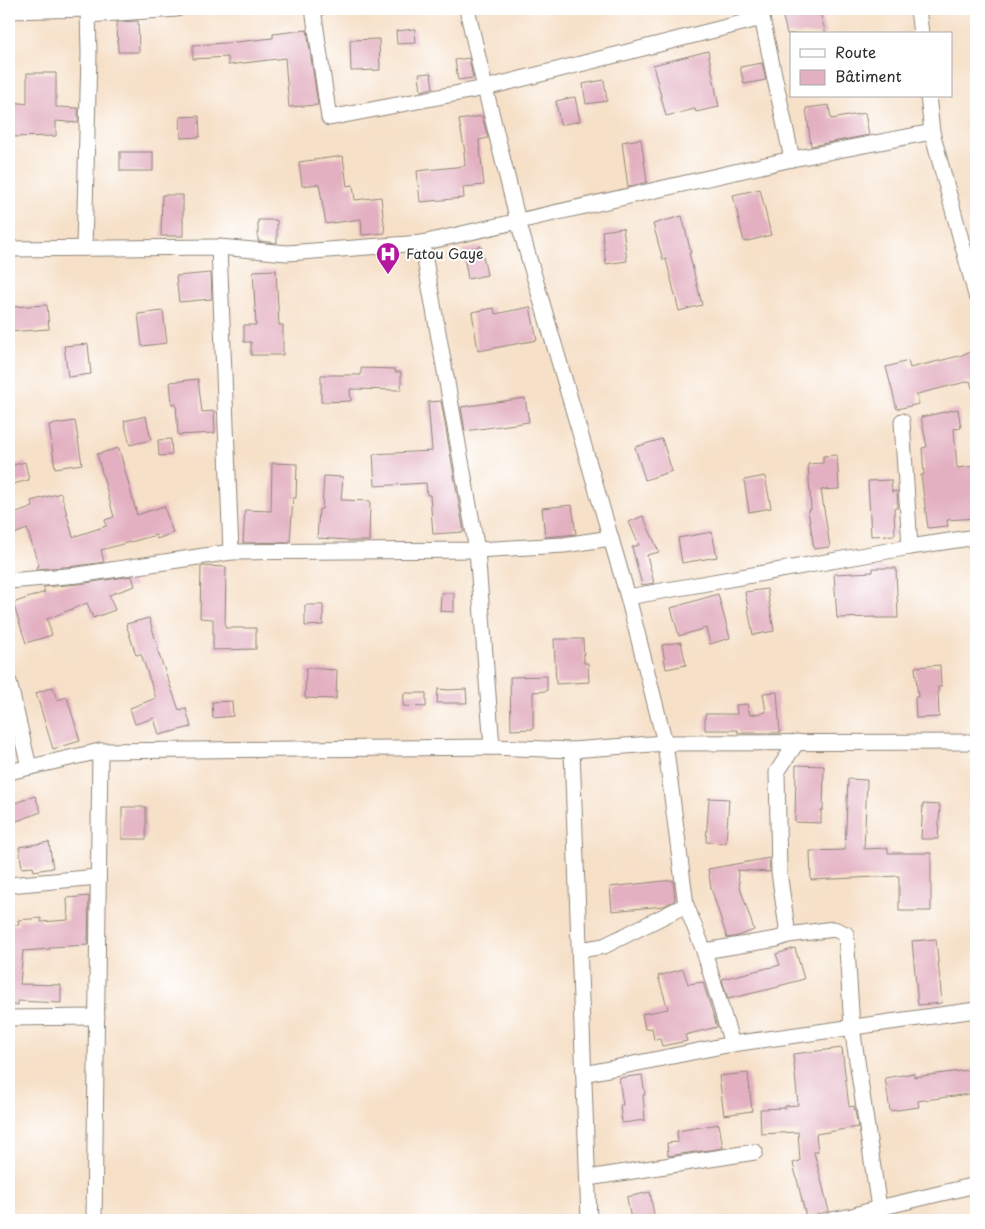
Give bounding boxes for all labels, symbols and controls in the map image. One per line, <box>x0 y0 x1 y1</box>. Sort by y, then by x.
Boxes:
legend <box>790 32 952 98</box>
text: Route <box>835 40 876 63</box>
text: Bâtiment <box>835 64 902 87</box>
hospital icon: Fatou Gaye <box>375 241 401 275</box>
place label: Fatou Gaye <box>406 243 483 264</box>

